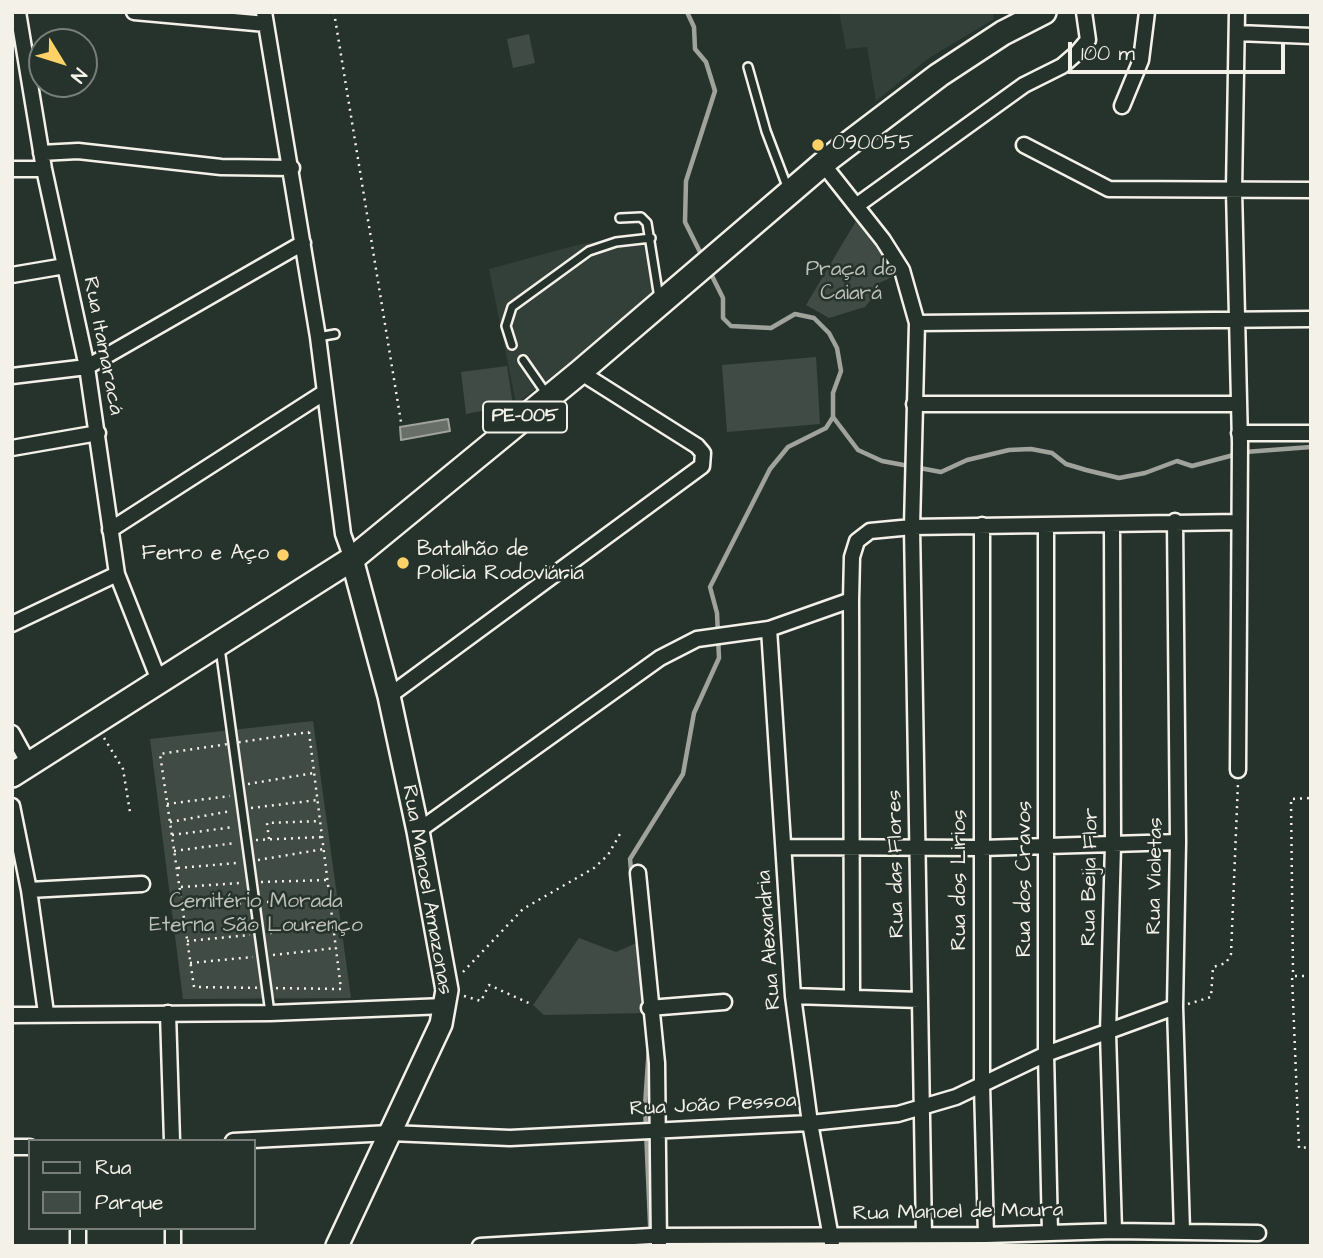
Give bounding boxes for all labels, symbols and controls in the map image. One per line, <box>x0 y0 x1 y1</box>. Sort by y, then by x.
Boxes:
north arrow <box>28 28 98 98</box>
scale bar <box>1071 28 1288 72</box>
text: 100 m <box>1081 39 1135 68</box>
text: N <box>64 62 93 88</box>
place label: 090055 <box>832 132 913 158</box>
marker: 090055 <box>810 137 826 153</box>
park label: Praça do Caiará <box>806 258 896 308</box>
street label: Rua Itamaracá <box>76 275 128 417</box>
road number: PE-005 <box>483 402 567 432</box>
place label: Batalhão de Polícia Rodoviária <box>417 538 584 588</box>
place label: Ferro e Aço <box>141 542 269 568</box>
marker: Ferro e Aço <box>275 547 291 563</box>
marker: Batalhão de Polícia Rodoviária <box>395 555 411 571</box>
street label: Rua Manoel Amazonas <box>395 783 457 997</box>
street label: Rua das Flores <box>883 790 911 938</box>
street label: Rua dos Cravos <box>1013 801 1039 957</box>
street label: Rua Beija Flor <box>1077 808 1105 946</box>
street label: Rua dos Lirios <box>948 809 974 951</box>
street label: Rua Violetas <box>1142 817 1170 935</box>
street label: Rua Alexandria <box>753 869 787 1011</box>
park label: Cemitério Morada Eterna São Lourenço <box>149 890 363 940</box>
street label: Rua João Pessoa <box>629 1089 797 1123</box>
legend <box>28 1139 256 1230</box>
text: Rua <box>95 1153 131 1182</box>
text: Parque <box>95 1188 163 1217</box>
street label: Rua Manoel de Moura <box>852 1199 1064 1227</box>

